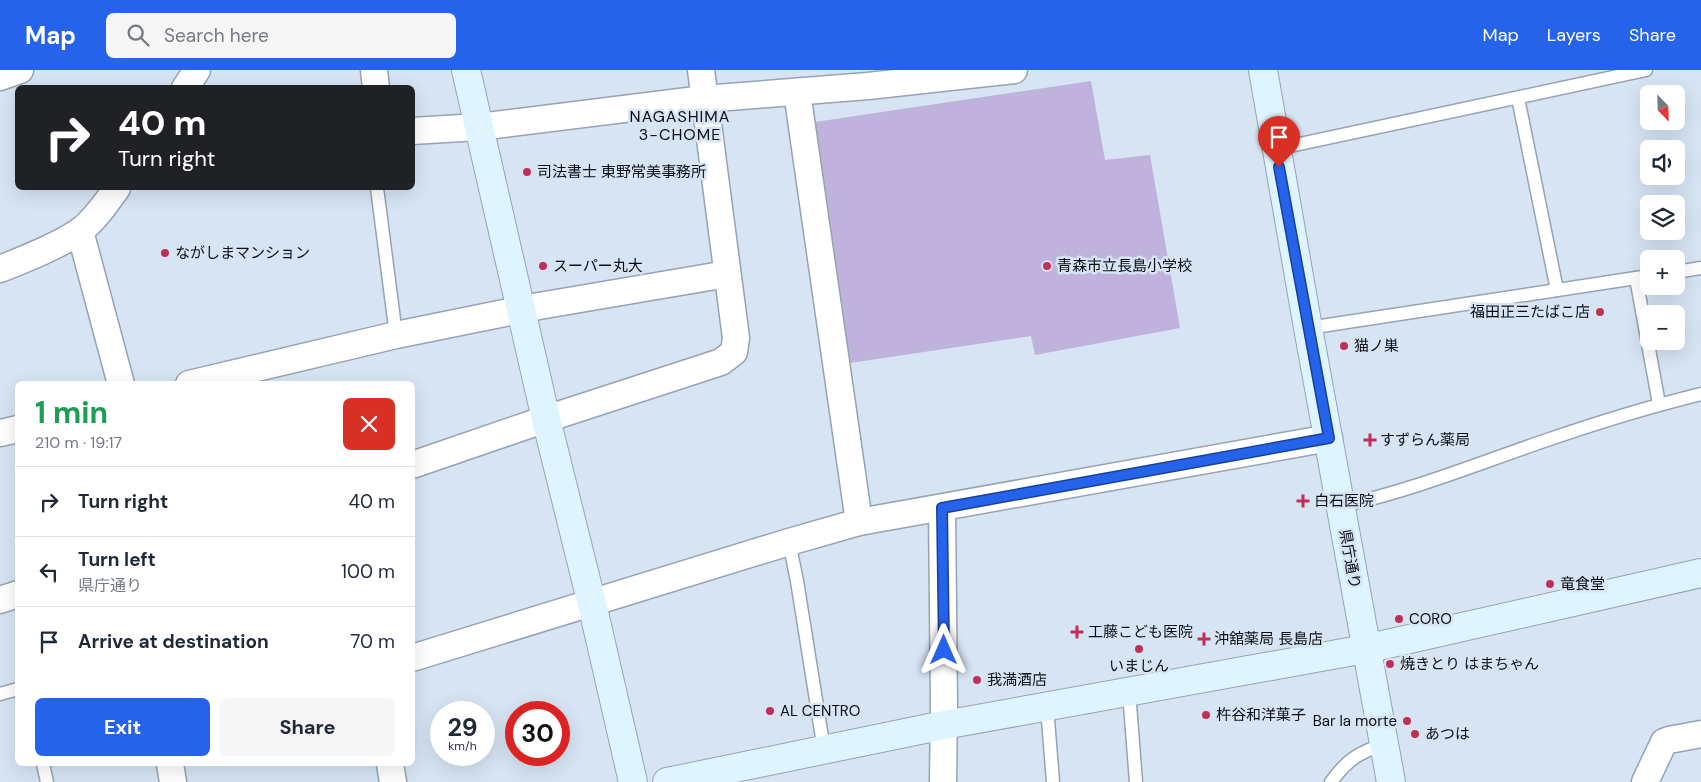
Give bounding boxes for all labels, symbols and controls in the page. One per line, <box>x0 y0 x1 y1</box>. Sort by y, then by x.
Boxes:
search box <box>106 13 456 58</box>
text: Map <box>25 20 76 51</box>
icon: search <box>124 21 152 49</box>
text: Search here <box>164 23 269 48</box>
text: Map <box>1483 23 1519 47</box>
text: Layers <box>1547 23 1601 47</box>
text: Share <box>1629 23 1676 47</box>
north arrow <box>1640 85 1685 130</box>
map controls <box>1640 85 1685 350</box>
text: 40 m <box>118 100 207 146</box>
icon: right <box>35 105 100 170</box>
district label: NAGASHIMA 3-CHOME <box>630 106 730 145</box>
pin <box>1258 116 1300 167</box>
icon: arrive <box>1265 123 1293 151</box>
button: sound <box>1640 140 1685 185</box>
text: Turn right <box>118 144 215 173</box>
place label: 司法書士 東野常美事務所 <box>537 162 706 182</box>
marker: 司法書士 東野常美事務所 <box>521 166 533 178</box>
button: layers <box>1640 195 1685 240</box>
place label: ながしまマンション <box>175 243 310 263</box>
marker: ながしまマンション <box>159 247 171 259</box>
button: + <box>1640 250 1685 295</box>
place label: スーパー丸大 <box>553 256 643 276</box>
place label: 青森市立長島小学校 <box>1057 256 1192 276</box>
marker: スーパー丸大 <box>537 260 549 272</box>
marker: 青森市立長島小学校 <box>1041 260 1053 272</box>
place label: 福田正三たばこ店 <box>1470 302 1590 322</box>
button: − <box>1640 305 1685 350</box>
marker: 福田正三たばこ店 <box>1594 306 1606 318</box>
place label: 猫ノ巣 <box>1354 336 1399 356</box>
marker: 猫ノ巣 <box>1338 340 1350 352</box>
text: 1 min <box>35 393 108 432</box>
button: close <box>343 398 395 450</box>
place label: すずらん薬局 <box>1380 430 1470 450</box>
text: 210 m · 19:17 <box>35 432 122 453</box>
marker: すずらん薬局 <box>1364 434 1376 446</box>
icon: right <box>35 488 63 516</box>
text: Turn right <box>78 489 168 514</box>
text: 40 m <box>348 489 395 514</box>
place label: 白石医院 <box>1314 491 1374 511</box>
marker: 白石医院 <box>1296 494 1310 508</box>
street label: 県庁通り <box>1335 528 1365 590</box>
text: Turn left <box>78 547 156 572</box>
icon: left <box>35 558 63 586</box>
text: 100 m <box>341 559 395 584</box>
place label: 竜食堂 <box>1560 574 1605 594</box>
text: 県庁通り <box>78 575 142 596</box>
marker: 竜食堂 <box>1544 578 1556 590</box>
place label: CORO <box>1409 609 1452 629</box>
marker: CORO <box>1393 613 1405 625</box>
place label: 工藤こども医院 <box>1088 622 1193 642</box>
position arrow <box>917 623 969 675</box>
marker: 工藤こども医院 <box>1070 625 1084 639</box>
icon: arrive <box>35 628 63 656</box>
text: Arrive at destination <box>78 629 269 654</box>
text: 70 m <box>350 629 395 654</box>
place label: 沖舘薬局 長島店 <box>1214 629 1323 649</box>
marker: 沖舘薬局 長島店 <box>1198 633 1210 645</box>
marker: いまじん <box>1133 643 1145 655</box>
place label: 焼きとり はまちゃん <box>1400 654 1539 674</box>
place label: いまじん <box>1109 656 1169 676</box>
marker: 焼きとり はまちゃん <box>1384 658 1396 670</box>
place label: 我満酒店 <box>987 670 1047 690</box>
marker: 我満酒店 <box>971 674 983 686</box>
button: Exit <box>35 698 210 756</box>
button: Share <box>220 698 395 756</box>
speed limit sign: 30 <box>505 701 570 766</box>
place label: AL CENTRO <box>780 701 860 721</box>
marker: AL CENTRO <box>764 705 776 717</box>
place label: 杵谷和洋菓子 <box>1216 705 1306 725</box>
marker: 杵谷和洋菓子 <box>1200 709 1212 721</box>
text: 29 <box>447 711 478 744</box>
place label: Bar la morte <box>1313 711 1397 731</box>
marker: Bar la morte <box>1401 715 1413 727</box>
place label: あつは <box>1425 724 1470 744</box>
marker: あつは <box>1409 728 1421 740</box>
text: km/h <box>448 738 477 754</box>

